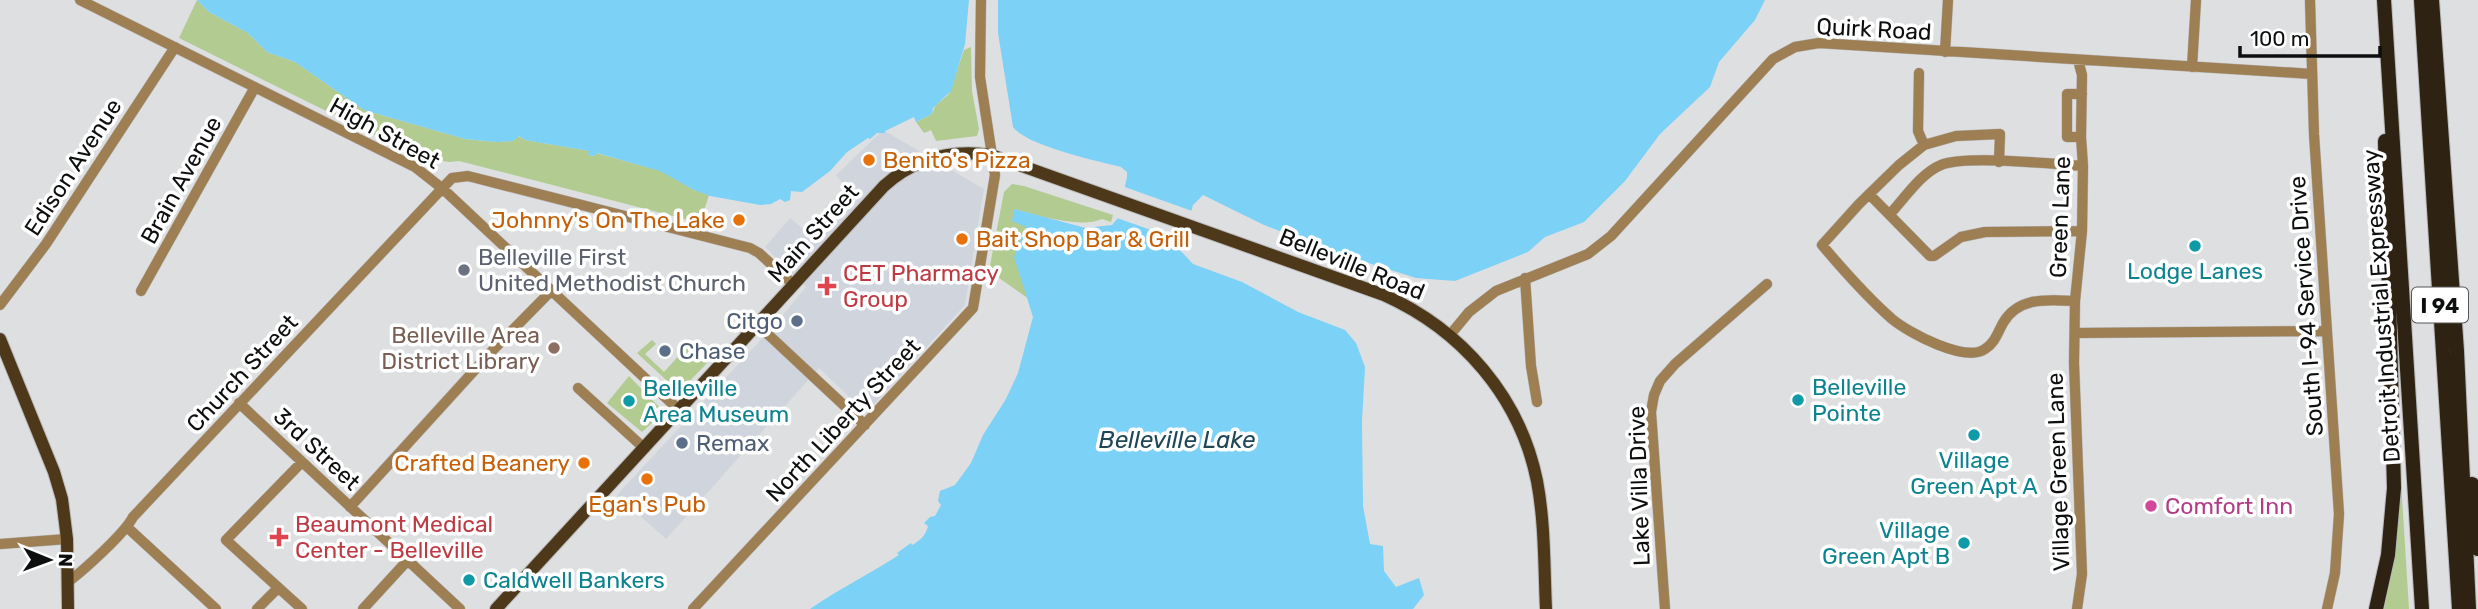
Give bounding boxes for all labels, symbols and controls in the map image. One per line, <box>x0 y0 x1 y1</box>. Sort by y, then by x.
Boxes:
street label: Quirk Road <box>1816 12 1932 46</box>
scale bar <box>2240 14 2380 58</box>
text: 100 m <box>2250 26 2309 51</box>
street label: High Street <box>325 91 445 175</box>
street label: Edison Avenue <box>18 93 128 241</box>
street label: Brain Avenue <box>134 111 228 249</box>
place label: Benito's Pizza <box>883 146 1031 174</box>
street label: Detroit Industrial Expressway <box>2356 148 2406 464</box>
marker: Benito's Pizza <box>861 152 877 168</box>
street label: Green Lane <box>2044 156 2076 278</box>
street label: South I-94 Service Drive <box>2283 175 2329 437</box>
street label: Main Street <box>762 178 864 288</box>
place label: Johnny's On The Lake <box>491 206 725 234</box>
marker: Johnny's On The Lake <box>731 212 747 228</box>
street label: Belleville Road <box>1275 222 1429 306</box>
place label: Bait Shop Bar & Grill <box>976 225 1190 253</box>
marker: Bait Shop Bar & Grill <box>954 231 970 247</box>
marker: Lodge Lanes <box>2187 238 2203 254</box>
place label: Belleville First United Methodist Church <box>478 243 746 297</box>
place label: Lodge Lanes <box>2127 257 2263 285</box>
place label: CET Pharmacy Group <box>843 259 999 313</box>
marker: Belleville First United Methodist Church <box>456 262 472 278</box>
marker: CET Pharmacy Group <box>817 276 837 296</box>
road number: I 94 <box>2412 288 2468 322</box>
place label: Citgo <box>726 307 783 335</box>
street label: Church Street <box>180 308 304 438</box>
marker: Citgo <box>789 313 805 329</box>
place label: Belleville Area District Library <box>381 321 540 375</box>
street label: North Liberty Street <box>760 332 926 508</box>
place label: Chase <box>679 337 746 365</box>
marker: Belleville Area District Library <box>546 340 562 356</box>
marker: Chase <box>657 343 673 359</box>
street label: Village Green Lane <box>2041 372 2075 572</box>
place label: Belleville Pointe <box>1812 373 1906 427</box>
place label: Belleville Area Museum <box>643 374 789 428</box>
marker: Belleville Pointe <box>1790 392 1806 408</box>
marker: Belleville Area Museum <box>621 393 637 409</box>
street label: 3rd Street <box>268 402 366 496</box>
street label: Lake Villa Drive <box>1622 405 1656 567</box>
water label: Belleville Lake <box>1099 426 1255 454</box>
marker: Village Green Apt A <box>1966 427 1982 443</box>
place label: Remax <box>696 429 769 457</box>
marker: Remax <box>674 435 690 451</box>
place label: Village Green Apt A <box>1910 446 2038 500</box>
place label: Crafted Beanery <box>394 449 570 477</box>
marker: Crafted Beanery <box>576 455 592 471</box>
marker: Egan's Pub <box>639 471 655 487</box>
place label: Egan's Pub <box>588 490 706 518</box>
place label: Comfort Inn <box>2165 492 2293 520</box>
marker: Comfort Inn <box>2143 498 2159 514</box>
place label: Beaumont Medical Center - Belleville <box>295 510 493 564</box>
place label: Village Green Apt B <box>1822 516 1950 570</box>
north arrow <box>14 525 84 595</box>
marker: Beaumont Medical Center - Belleville <box>269 527 289 547</box>
marker: Village Green Apt B <box>1956 535 1972 551</box>
text: N <box>54 553 77 567</box>
place label: Caldwell Bankers <box>483 566 665 594</box>
marker: Caldwell Bankers <box>461 572 477 588</box>

